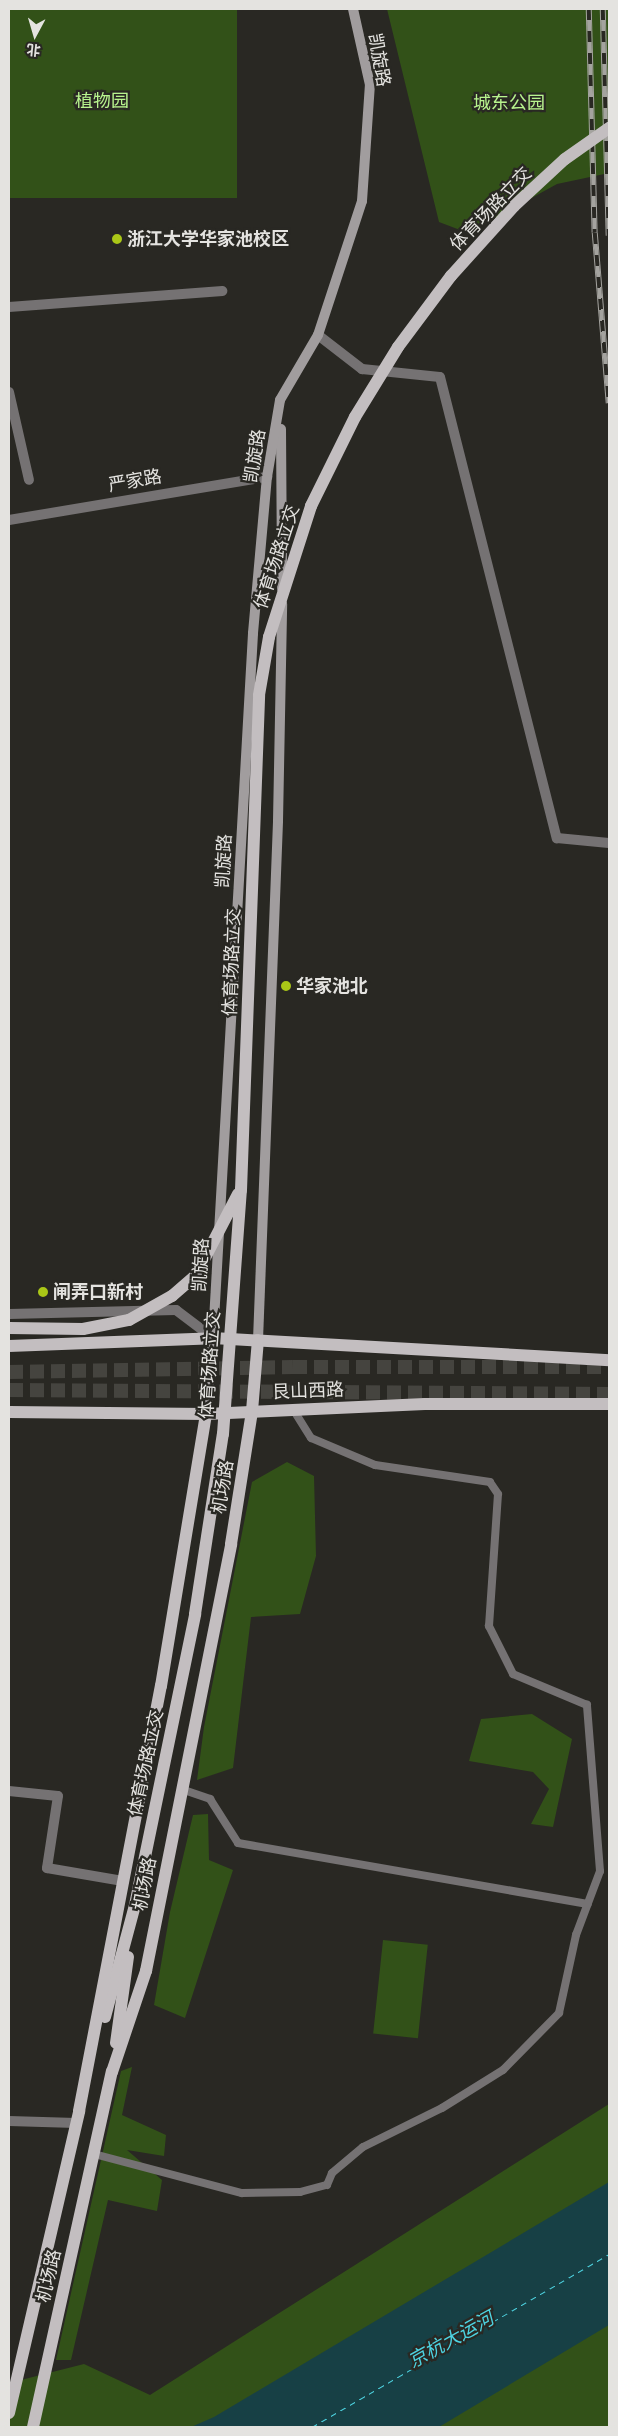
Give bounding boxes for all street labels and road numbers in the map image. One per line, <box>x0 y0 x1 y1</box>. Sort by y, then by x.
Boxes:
street label: 凯旋路 <box>364 32 394 88</box>
street label: 体育场路立交 <box>446 163 536 255</box>
street label: 凯旋路 <box>240 428 270 484</box>
street label: 严家路 <box>107 466 163 496</box>
street label: 体育场路立交 <box>250 502 304 612</box>
street label: 凯旋路 <box>212 833 236 889</box>
street label: 体育场路立交 <box>219 908 245 1016</box>
street label: 凯旋路 <box>189 1237 213 1293</box>
street label: 体育场路立交 <box>195 1310 225 1420</box>
street label: 艮山西路 <box>272 1379 344 1403</box>
street label: 机场路 <box>208 1459 238 1515</box>
street label: 体育场路立交 <box>124 1708 168 1818</box>
street label: 机场路 <box>129 1855 161 1913</box>
street label: 机场路 <box>32 2247 66 2305</box>

